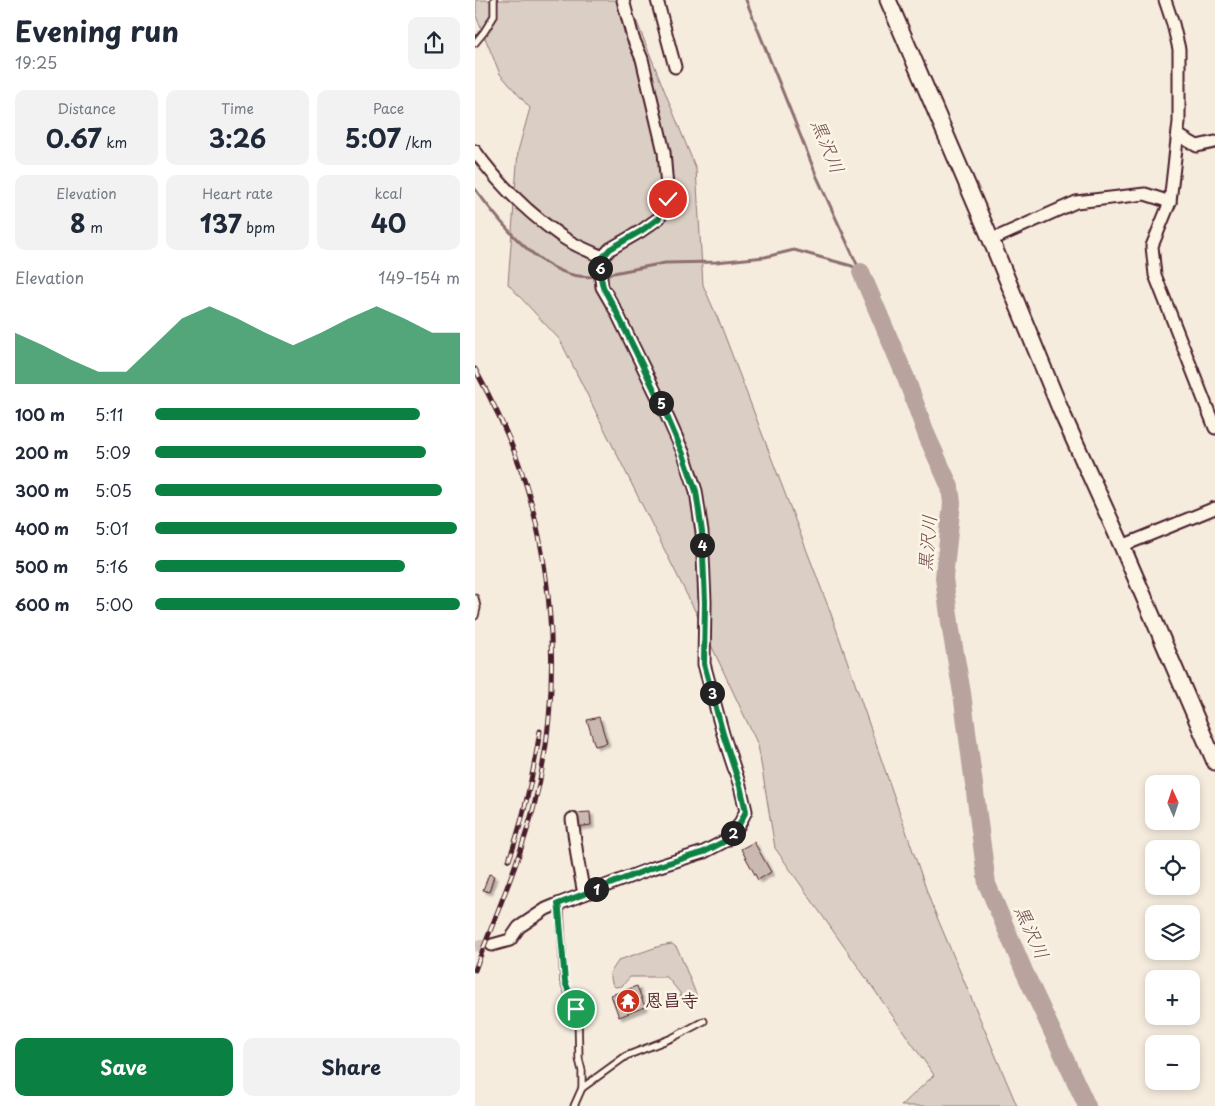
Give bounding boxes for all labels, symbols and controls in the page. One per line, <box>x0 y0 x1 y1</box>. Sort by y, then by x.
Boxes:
text: Evening run <box>15 9 179 52</box>
button: share <box>408 17 460 69</box>
text: 19:25 <box>15 50 57 74</box>
text: Distance <box>57 98 116 119</box>
text: Time <box>221 98 254 119</box>
text: Pace <box>373 98 404 119</box>
water label: 黒沢川 <box>805 114 853 177</box>
text: 0.67 <box>46 119 102 157</box>
text: 3:26 <box>209 119 266 157</box>
text: 5:07 <box>345 119 401 157</box>
text: km <box>102 132 127 153</box>
text: /km <box>401 132 432 153</box>
pin <box>647 178 689 220</box>
text: Elevation <box>56 183 117 204</box>
text: Heart rate <box>202 183 273 204</box>
text: kcal <box>375 183 402 204</box>
icon: check <box>654 185 682 213</box>
text: 8 <box>70 204 86 242</box>
text: 137 <box>200 204 242 242</box>
text: 40 <box>371 204 406 242</box>
text: m <box>86 217 103 238</box>
text: bpm <box>242 217 275 238</box>
pin: 6 <box>587 256 613 280</box>
text: 6 <box>596 258 605 279</box>
text: Elevation <box>15 265 84 289</box>
text: 149–154 m <box>378 265 460 289</box>
pin: 5 <box>649 390 673 416</box>
text: 5 <box>657 393 666 414</box>
text: 100 m <box>15 402 65 426</box>
text: 5:11 <box>95 402 123 426</box>
text: 200 m <box>15 440 69 464</box>
text: 5:09 <box>95 440 131 464</box>
text: 300 m <box>15 478 69 502</box>
text: 5:05 <box>95 478 132 502</box>
water label: 黒沢川 <box>910 513 942 573</box>
text: 400 m <box>15 516 69 540</box>
text: 5:01 <box>95 516 129 540</box>
pin: 4 <box>689 532 715 558</box>
text: 4 <box>698 535 707 556</box>
text: 500 m <box>15 554 68 578</box>
text: 5:16 <box>95 554 128 578</box>
text: 600 m <box>15 592 69 616</box>
text: 5:00 <box>95 592 133 616</box>
pin: 3 <box>699 680 725 706</box>
text: 3 <box>708 683 717 704</box>
north arrow <box>1145 775 1200 830</box>
map controls <box>1145 775 1200 1090</box>
pin: 2 <box>721 820 745 846</box>
text: 2 <box>729 823 738 844</box>
button: locate <box>1145 840 1200 895</box>
pin: 1 <box>583 876 609 902</box>
text: 1 <box>593 879 600 900</box>
water label: 黒沢川 <box>1009 900 1057 963</box>
button: layers <box>1145 905 1200 960</box>
button: + <box>1145 970 1200 1025</box>
place label: 恩昌寺 <box>645 986 699 1013</box>
pin <box>555 988 597 1030</box>
temple icon: 恩昌寺 <box>615 988 641 1014</box>
icon: arrive <box>562 995 590 1023</box>
button: − <box>1145 1035 1200 1090</box>
button: Save <box>15 1038 233 1096</box>
button: Share <box>243 1038 460 1096</box>

